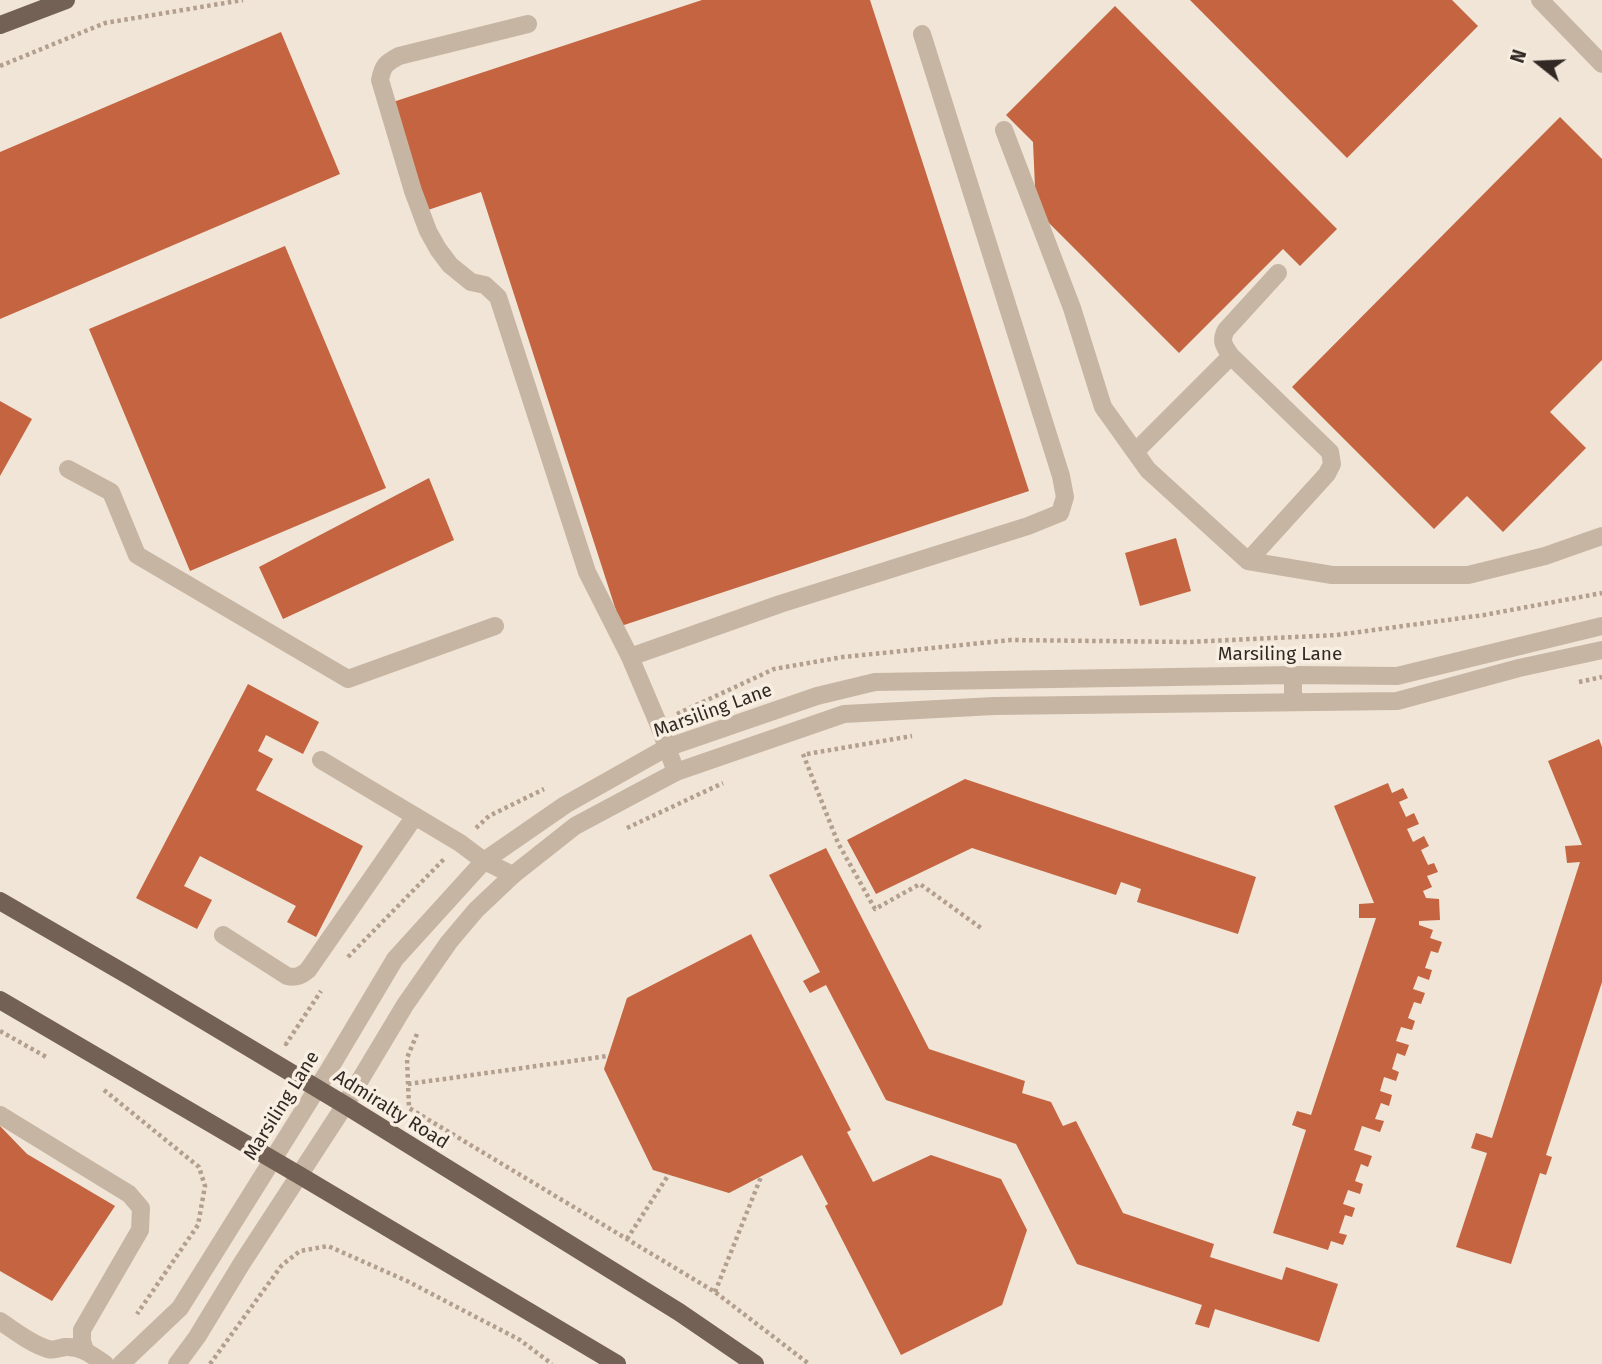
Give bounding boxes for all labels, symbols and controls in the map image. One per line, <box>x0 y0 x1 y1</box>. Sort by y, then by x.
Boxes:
north arrow <box>1504 28 1574 98</box>
text: N <box>1506 47 1531 66</box>
street label: Marsiling Lane <box>1218 644 1342 666</box>
street label: Marsiling Lane <box>651 679 775 743</box>
street label: Marsiling Lane <box>239 1047 325 1165</box>
street label: Admiralty Road <box>329 1066 453 1154</box>

